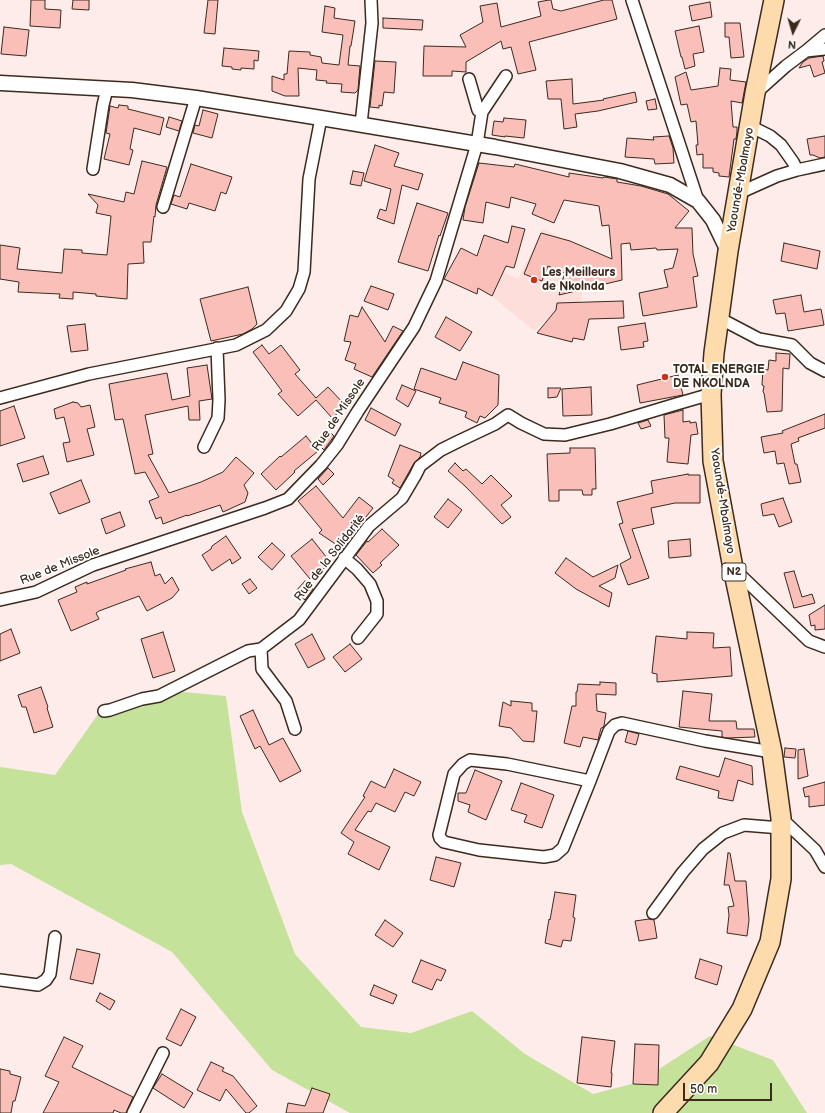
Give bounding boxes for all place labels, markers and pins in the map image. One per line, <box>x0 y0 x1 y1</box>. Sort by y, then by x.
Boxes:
place label: Les Meilleurs de Nkolnda <box>542 266 615 294</box>
marker: Les Meilleurs de Nkolnda <box>529 275 539 285</box>
place label: TOTAL ENERGIE DE NKOLNDA <box>673 363 765 391</box>
marker: TOTAL ENERGIE DE NKOLNDA <box>660 372 670 382</box>

